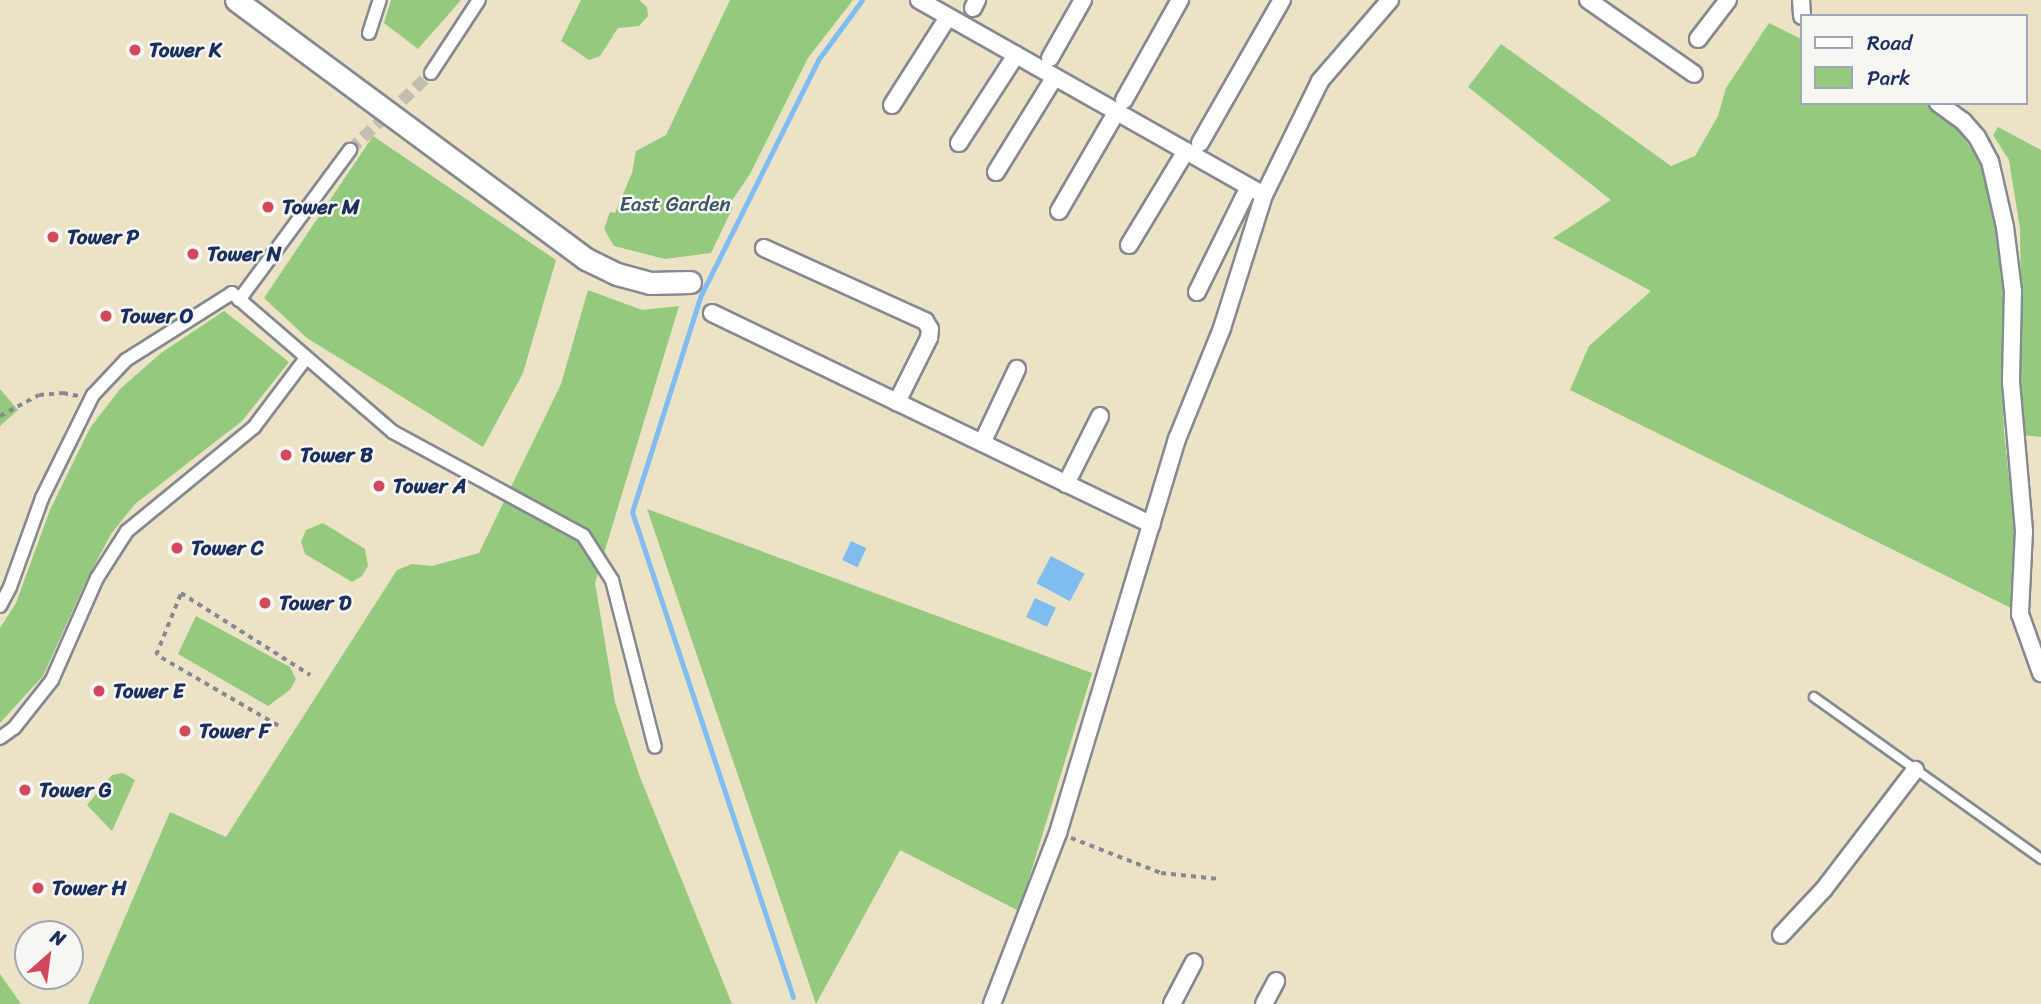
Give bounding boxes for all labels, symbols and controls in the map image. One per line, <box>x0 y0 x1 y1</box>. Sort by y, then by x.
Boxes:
legend <box>1800 14 2027 105</box>
text: Road <box>1867 24 1912 62</box>
place label: Tower K <box>149 37 222 63</box>
marker: Tower K <box>127 42 143 58</box>
text: Park <box>1867 59 1910 97</box>
park label: East Garden <box>619 191 731 217</box>
place label: Tower M <box>282 194 359 220</box>
marker: Tower M <box>260 199 276 215</box>
place label: Tower P <box>67 224 140 250</box>
marker: Tower P <box>45 229 61 245</box>
place label: Tower N <box>207 241 281 267</box>
marker: Tower N <box>185 246 201 262</box>
place label: Tower O <box>120 303 193 329</box>
marker: Tower O <box>98 308 114 324</box>
place label: Tower B <box>300 442 373 468</box>
marker: Tower B <box>278 447 294 463</box>
place label: Tower A <box>393 473 467 499</box>
marker: Tower A <box>371 478 387 494</box>
place label: Tower C <box>191 535 264 561</box>
marker: Tower C <box>169 540 185 556</box>
place label: Tower D <box>279 590 351 616</box>
marker: Tower D <box>257 595 273 611</box>
place label: Tower E <box>113 678 184 704</box>
marker: Tower E <box>91 683 107 699</box>
place label: Tower F <box>199 718 270 744</box>
marker: Tower F <box>177 723 193 739</box>
place label: Tower G <box>39 777 112 803</box>
marker: Tower G <box>17 782 33 798</box>
place label: Tower H <box>52 875 127 901</box>
marker: Tower H <box>30 880 46 896</box>
north arrow <box>14 920 84 990</box>
text: N <box>45 920 72 955</box>

